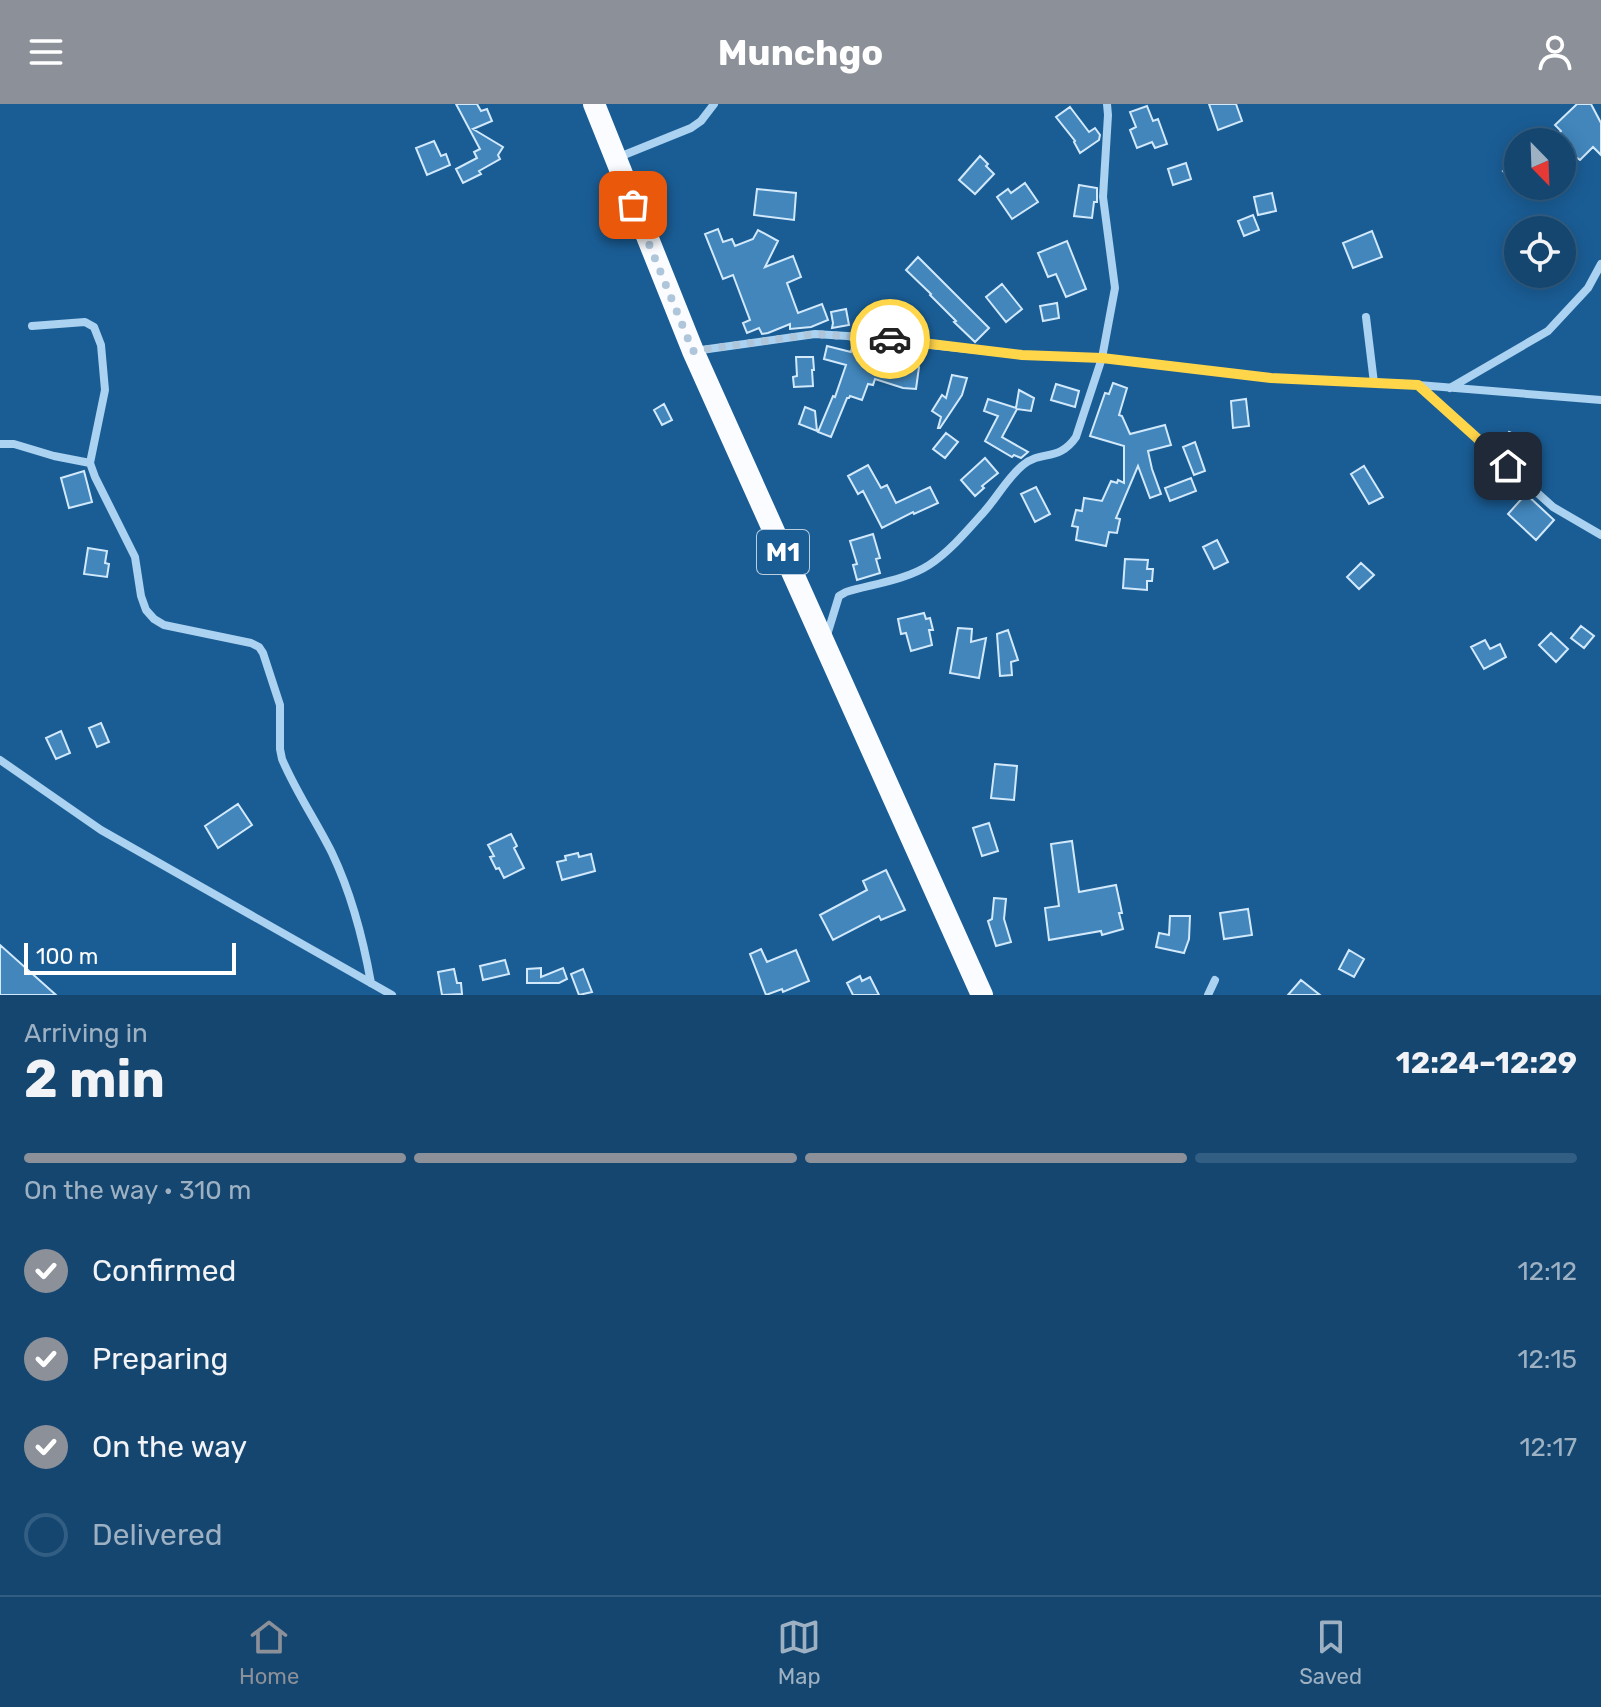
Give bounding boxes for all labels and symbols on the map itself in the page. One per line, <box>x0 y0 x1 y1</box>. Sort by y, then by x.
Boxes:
north arrow <box>1504 128 1576 200</box>
pin <box>599 171 667 239</box>
courier <box>850 299 930 379</box>
pin <box>1474 432 1542 500</box>
road number: M1 <box>757 530 809 574</box>
scale bar <box>24 939 236 975</box>

